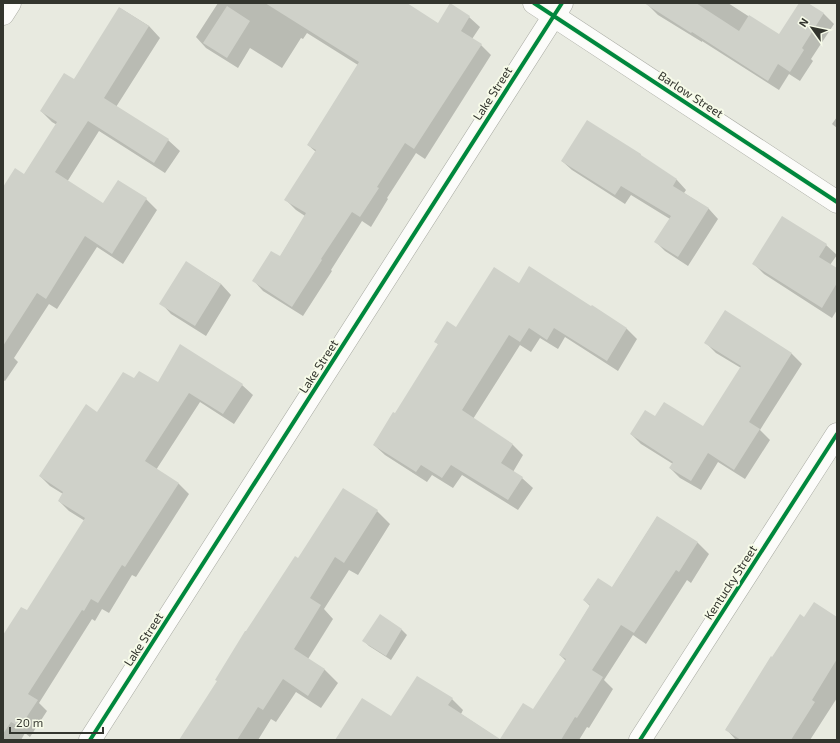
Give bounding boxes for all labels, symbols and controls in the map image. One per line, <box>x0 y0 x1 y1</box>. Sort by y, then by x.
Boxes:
north arrow <box>792 8 832 48</box>
text: N <box>796 15 811 29</box>
street label: Lake Street <box>469 63 515 122</box>
street label: Barlow Street <box>656 68 727 120</box>
street label: Lake Street <box>295 336 341 395</box>
street label: Kentucky Street <box>701 542 759 622</box>
street label: Lake Street <box>120 609 166 668</box>
scale bar <box>10 709 103 735</box>
text: 20 m <box>16 715 43 729</box>

